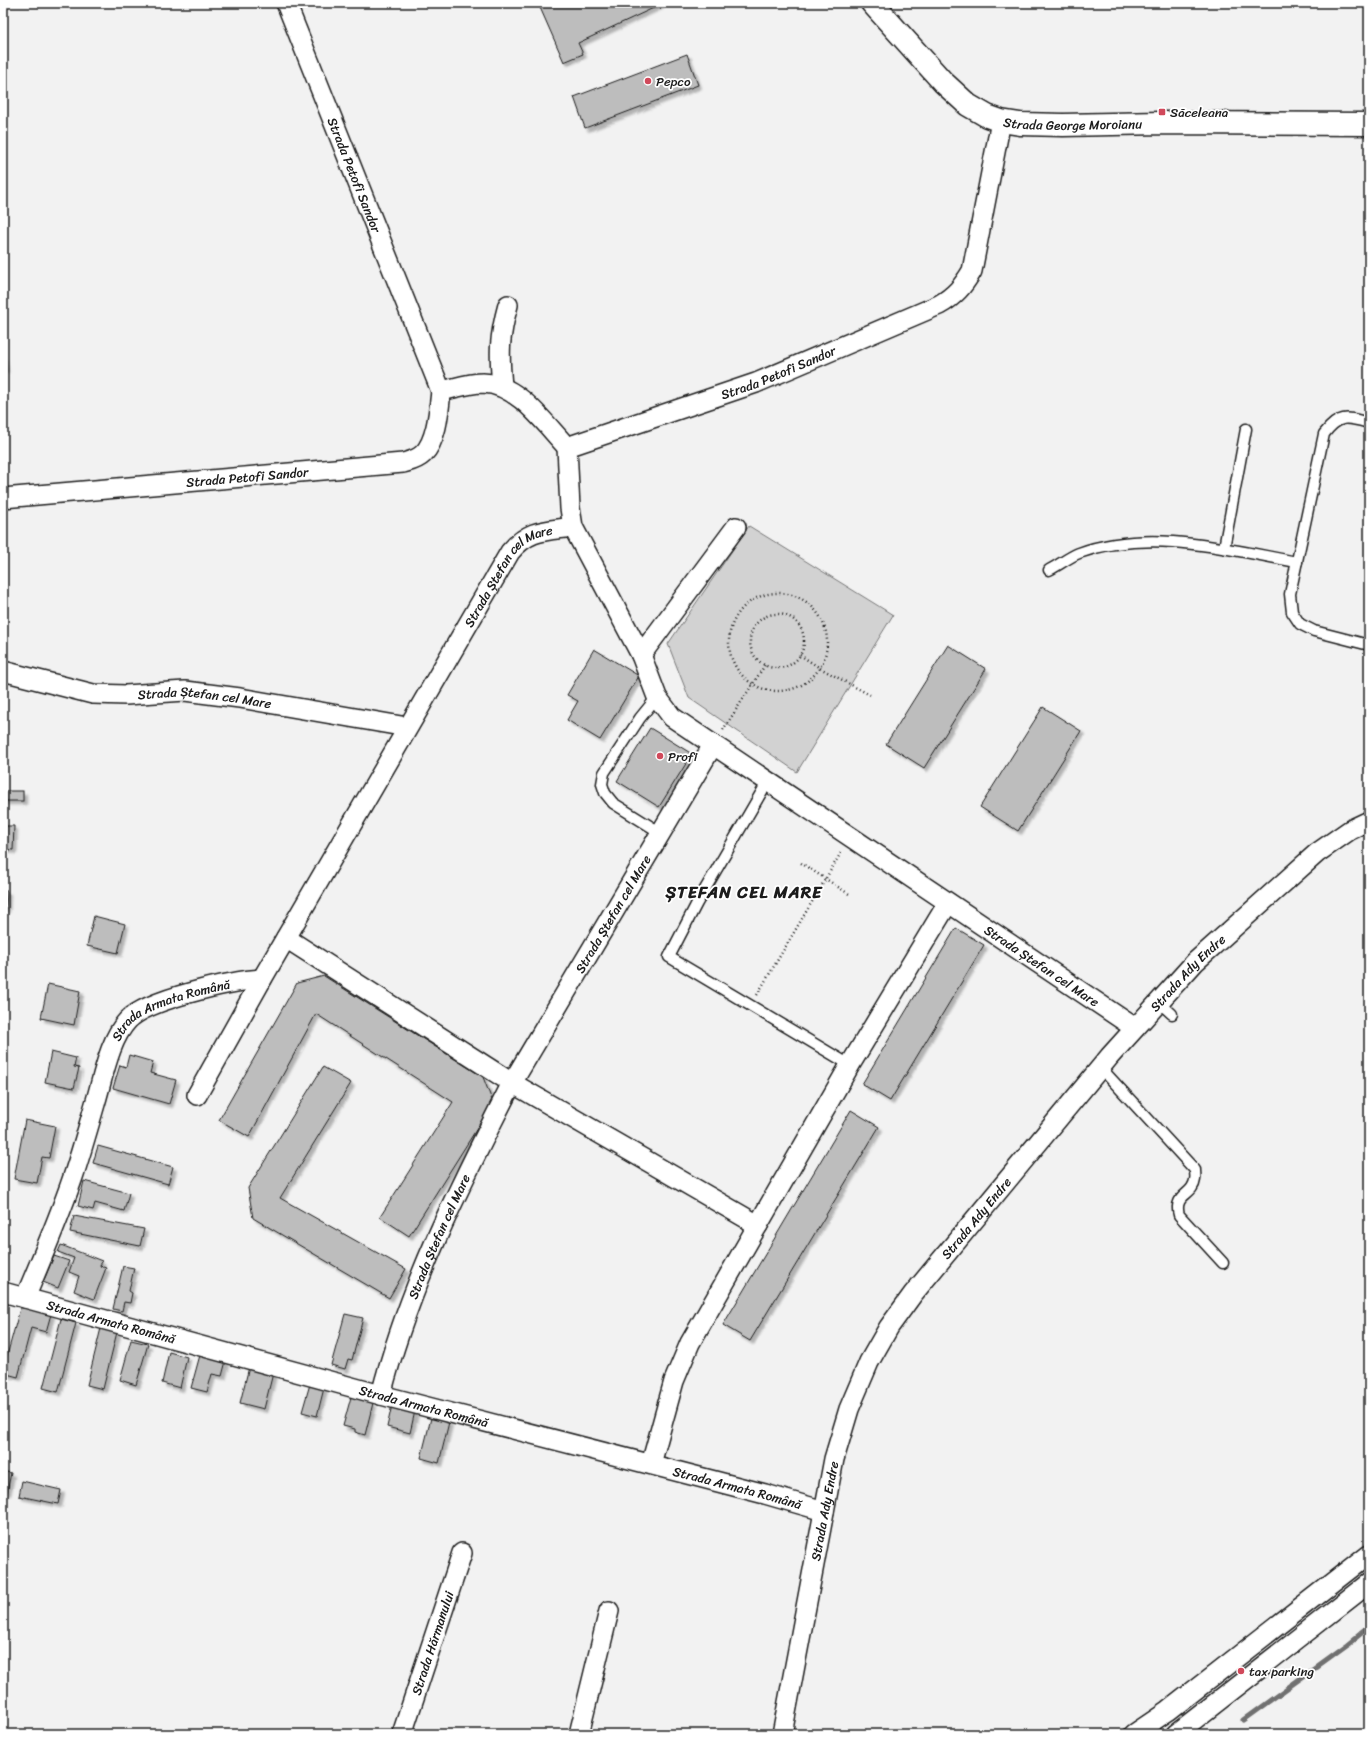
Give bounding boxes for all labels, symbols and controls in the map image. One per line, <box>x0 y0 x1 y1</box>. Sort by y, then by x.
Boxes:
place label: Pepco <box>656 70 691 93</box>
marker: Pepco <box>643 76 653 86</box>
place label: Săceleana <box>1170 101 1229 124</box>
marker: Săceleana <box>1157 107 1167 117</box>
street label: Strada George Moroianu <box>1002 111 1142 137</box>
street label: Strada Petofi Sandor <box>321 114 388 237</box>
street label: Strada Petofi Sandor <box>718 339 840 406</box>
street label: Strada Petofi Sandor <box>185 460 310 494</box>
street label: Strada Ștefan cel Mare <box>458 519 555 632</box>
street label: Strada Ștefan cel Mare <box>137 680 274 715</box>
place label: Profi <box>668 745 698 768</box>
marker: Profi <box>655 751 665 761</box>
street label: Strada Ștefan cel Mare <box>569 850 658 978</box>
district label: ȘTEFAN CEL MARE <box>665 877 823 907</box>
street label: Strada Ștefan cel Mare <box>979 919 1104 1013</box>
street label: Strada Ady Endre <box>1144 929 1231 1017</box>
street label: Strada Armata Română <box>105 973 232 1045</box>
street label: Strada Ștefan cel Mare <box>402 1170 477 1303</box>
street label: Strada Ady Endre <box>935 1172 1018 1265</box>
street label: Strada Armata Română <box>44 1293 178 1351</box>
street label: Strada Armata Română <box>357 1379 491 1434</box>
street label: Strada Ady Endre <box>804 1459 845 1563</box>
street label: Strada Armata Română <box>670 1460 805 1516</box>
street label: Strada Hărmanului <box>405 1588 461 1698</box>
place label: tax parking <box>1249 1660 1315 1683</box>
marker: tax parking <box>1236 1666 1246 1676</box>

